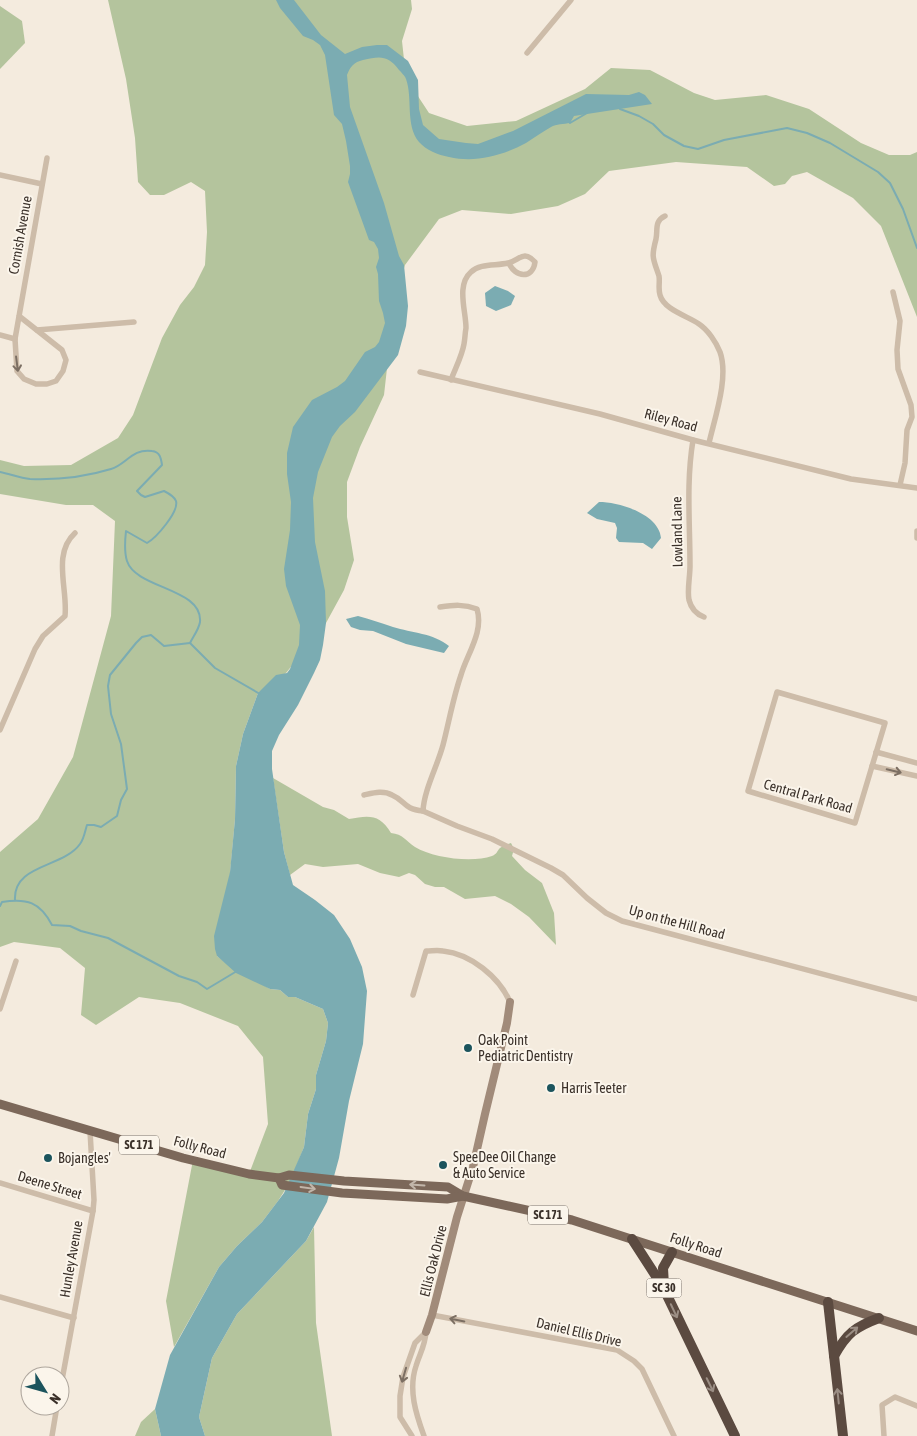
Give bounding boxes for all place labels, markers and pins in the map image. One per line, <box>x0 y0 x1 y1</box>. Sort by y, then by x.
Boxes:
place label: Oak Point Pediatric Dentistry <box>478 1032 573 1064</box>
marker: Oak Point Pediatric Dentistry <box>462 1042 474 1054</box>
place label: Harris Teeter <box>561 1080 627 1096</box>
marker: Harris Teeter <box>545 1082 557 1094</box>
place label: SpeeDee Oil Change & Auto Service <box>453 1149 556 1181</box>
place label: Bojangles' <box>58 1150 111 1166</box>
marker: Bojangles' <box>42 1152 54 1164</box>
marker: SpeeDee Oil Change & Auto Service <box>437 1159 449 1171</box>

